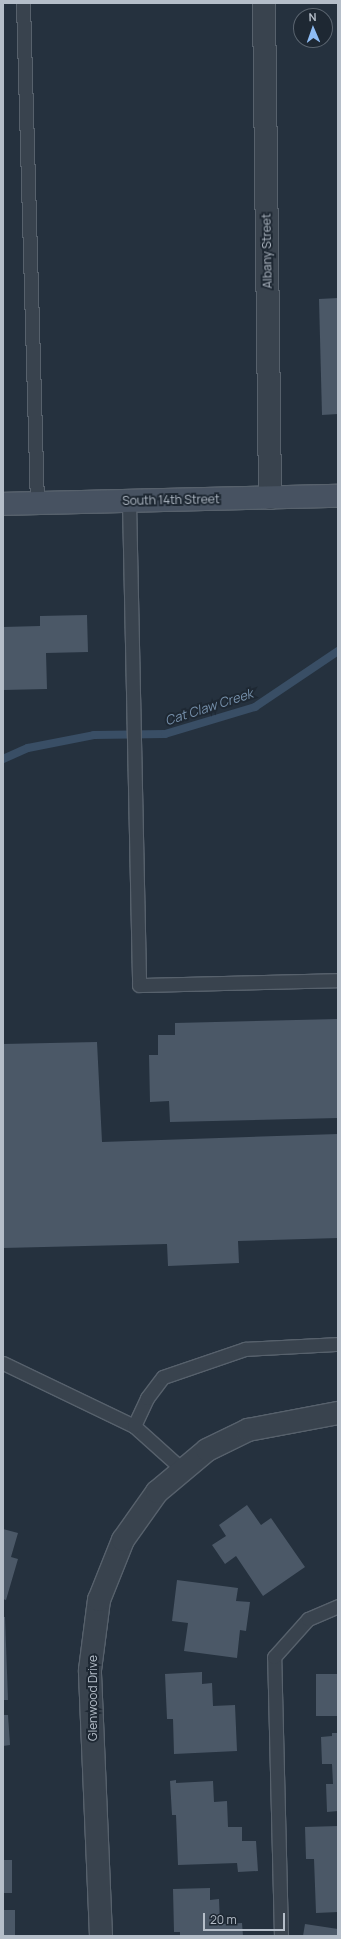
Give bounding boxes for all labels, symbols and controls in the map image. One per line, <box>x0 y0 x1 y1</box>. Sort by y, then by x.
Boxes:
north arrow <box>293 8 333 48</box>
text: N <box>308 9 317 24</box>
street label: Albany Street <box>259 213 275 289</box>
street label: South 14th Street <box>122 492 220 508</box>
water label: Cat Claw Creek <box>163 685 255 729</box>
street label: Glenwood Drive <box>86 1655 100 1741</box>
scale bar <box>205 1905 287 1931</box>
text: 20 m <box>210 1911 237 1928</box>

